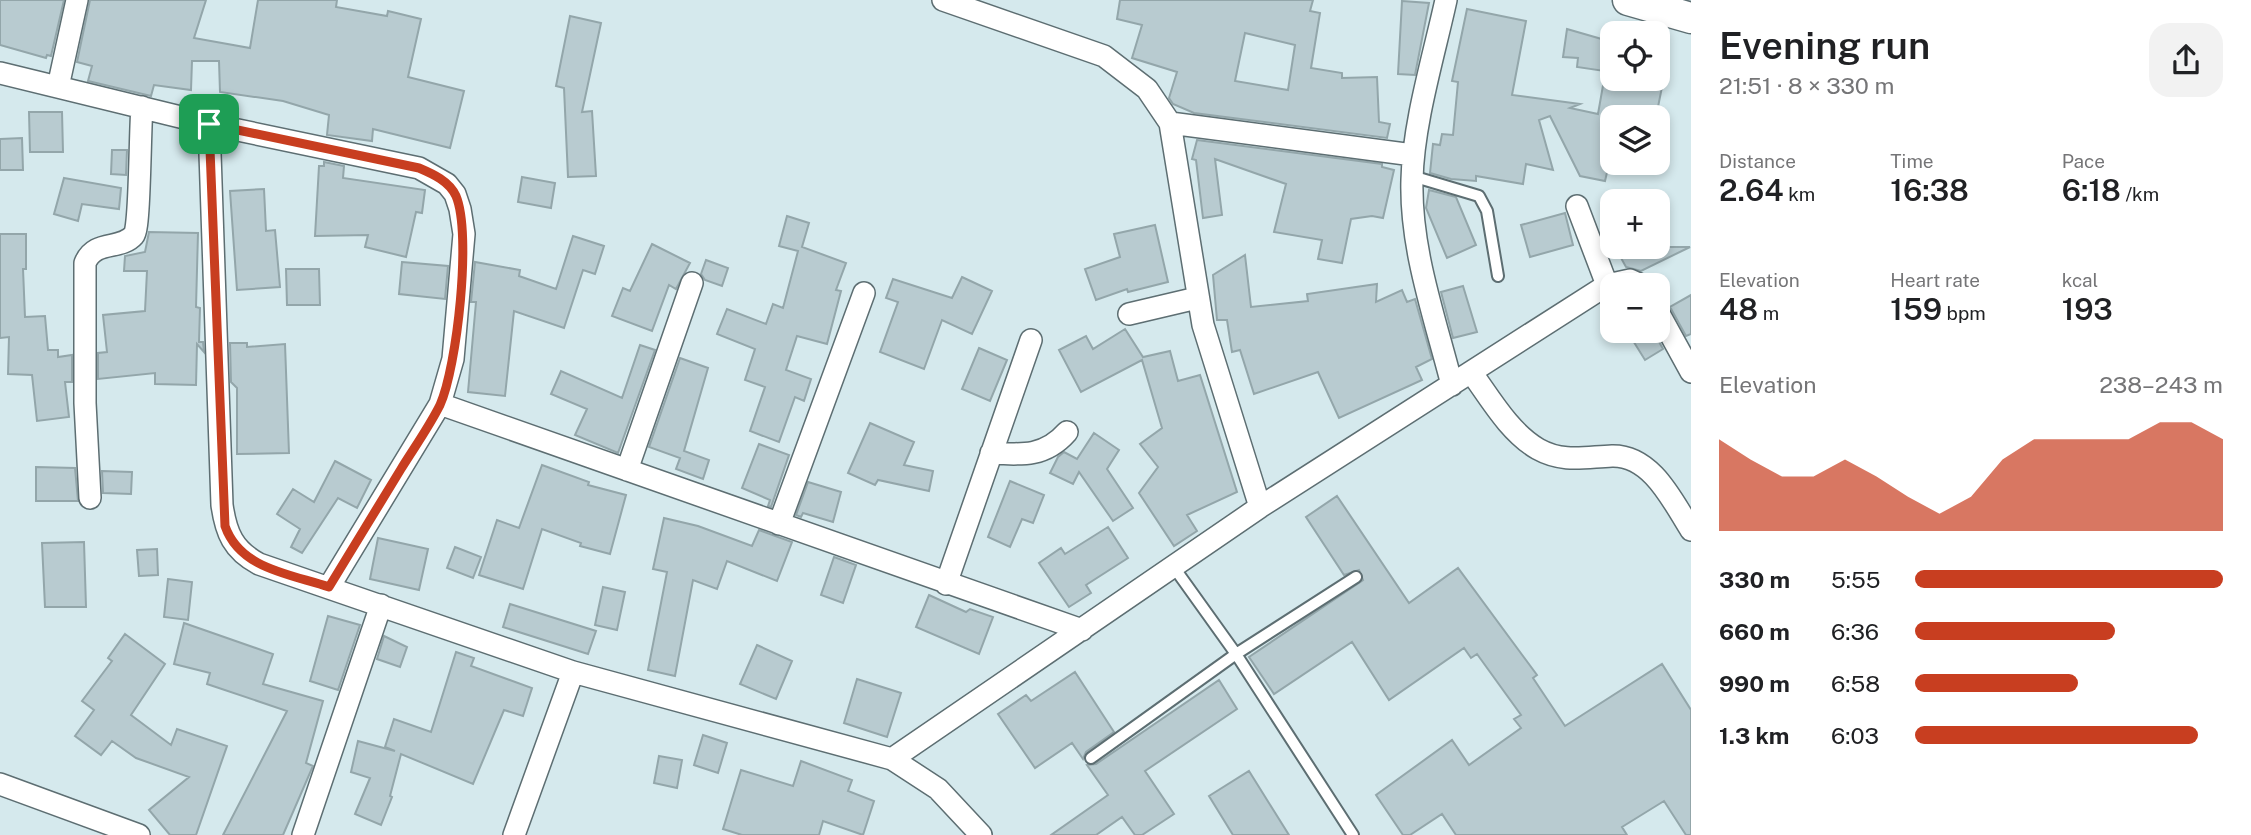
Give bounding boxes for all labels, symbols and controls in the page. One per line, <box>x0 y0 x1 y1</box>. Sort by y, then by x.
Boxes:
map controls <box>1600 21 1670 343</box>
button: locate <box>1600 21 1670 91</box>
text: Evening run <box>1719 23 1930 68</box>
button: share <box>2149 23 2223 97</box>
text: 21:51 · 8 × 330 m <box>1719 72 1894 99</box>
pin <box>179 94 239 154</box>
icon: arrive <box>190 105 228 143</box>
button: layers <box>1600 105 1670 175</box>
text: Distance <box>1719 150 1796 172</box>
text: Time <box>1890 150 1934 172</box>
text: Pace <box>2062 150 2105 172</box>
text: 2.64 <box>1719 172 1784 208</box>
text: 16:38 <box>1890 172 1969 208</box>
text: 6:18 <box>2062 172 2121 208</box>
text: km <box>1784 183 1815 205</box>
text: /km <box>2121 183 2159 205</box>
button: + <box>1600 189 1670 259</box>
text: Elevation <box>1719 269 1800 291</box>
text: Heart rate <box>1890 269 1980 291</box>
text: kcal <box>2062 269 2098 291</box>
button: − <box>1600 273 1670 343</box>
text: 48 <box>1719 291 1758 327</box>
text: 159 <box>1890 291 1942 327</box>
text: 193 <box>2062 291 2113 327</box>
text: m <box>1758 302 1779 324</box>
text: bpm <box>1942 302 1986 324</box>
text: Elevation <box>1719 371 1817 398</box>
text: 238–243 m <box>2099 371 2223 398</box>
text: 330 m <box>1719 566 1790 593</box>
text: 5:55 <box>1831 566 1880 593</box>
text: 660 m <box>1719 618 1790 645</box>
text: 6:36 <box>1831 618 1879 645</box>
text: 990 m <box>1719 670 1790 697</box>
text: 6:58 <box>1831 670 1880 697</box>
text: 1.3 km <box>1719 722 1789 749</box>
text: 6:03 <box>1831 722 1879 749</box>

